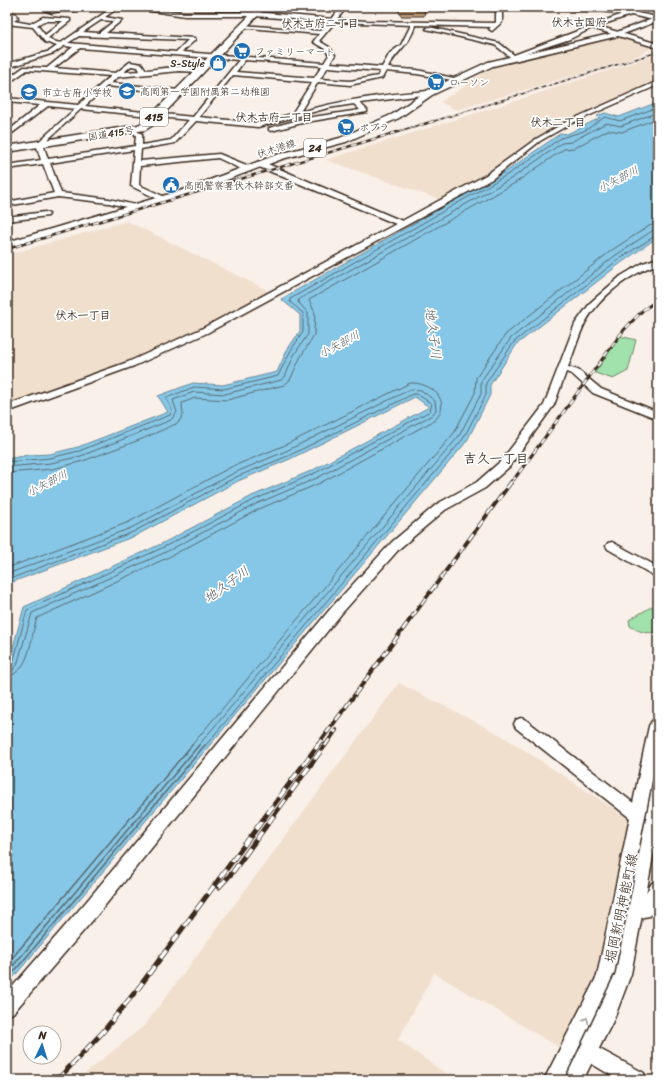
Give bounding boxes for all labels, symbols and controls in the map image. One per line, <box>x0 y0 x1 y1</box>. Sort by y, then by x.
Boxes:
district label: 伏木古国府 <box>552 13 607 32</box>
district label: 伏木古府二丁目 <box>282 14 359 33</box>
supermarket icon: ファミリーマート <box>232 41 252 61</box>
place label: ファミリーマート <box>255 43 335 61</box>
shop icon: S-Style <box>208 53 228 73</box>
place label: S-Style <box>170 55 205 73</box>
supermarket icon: ローソン <box>426 72 446 92</box>
place label: ローソン <box>449 74 489 92</box>
school or university icon: 高岡第一学園附属第二幼稚園 <box>117 81 137 101</box>
school or university icon: 市立古府小学校 <box>19 82 39 102</box>
place label: 高岡第一学園附属第二幼稚園 <box>140 83 270 101</box>
place label: 市立古府小学校 <box>42 84 112 102</box>
road number: 415 <box>140 108 168 126</box>
district label: 伏木古府一丁目 <box>236 108 313 127</box>
district label: 伏木二丁目 <box>531 113 586 132</box>
supermarket icon: ポプラ <box>336 117 356 137</box>
place label: ポプラ <box>359 119 389 137</box>
street label: 国道415号 <box>87 121 136 147</box>
street label: 伏木港線 <box>255 134 298 164</box>
road number: 24 <box>304 139 326 157</box>
water label: 小矢部川 <box>594 161 642 198</box>
public building icon: 高岡警察署伏木幹部交番 <box>161 175 181 195</box>
place label: 高岡警察署伏木幹部交番 <box>184 177 294 195</box>
district label: 伏木一丁目 <box>56 306 111 325</box>
water label: 地久子川 <box>419 306 448 360</box>
water label: 小矢部川 <box>315 326 363 363</box>
district label: 吉久一丁目 <box>463 447 529 470</box>
water label: 小矢部川 <box>23 465 71 502</box>
water label: 地久子川 <box>198 560 254 609</box>
street label: 堀岡新明神能町線 <box>598 851 645 965</box>
one-way arrow <box>581 1017 589 1025</box>
north arrow <box>22 1025 62 1065</box>
text: N <box>37 1026 48 1045</box>

